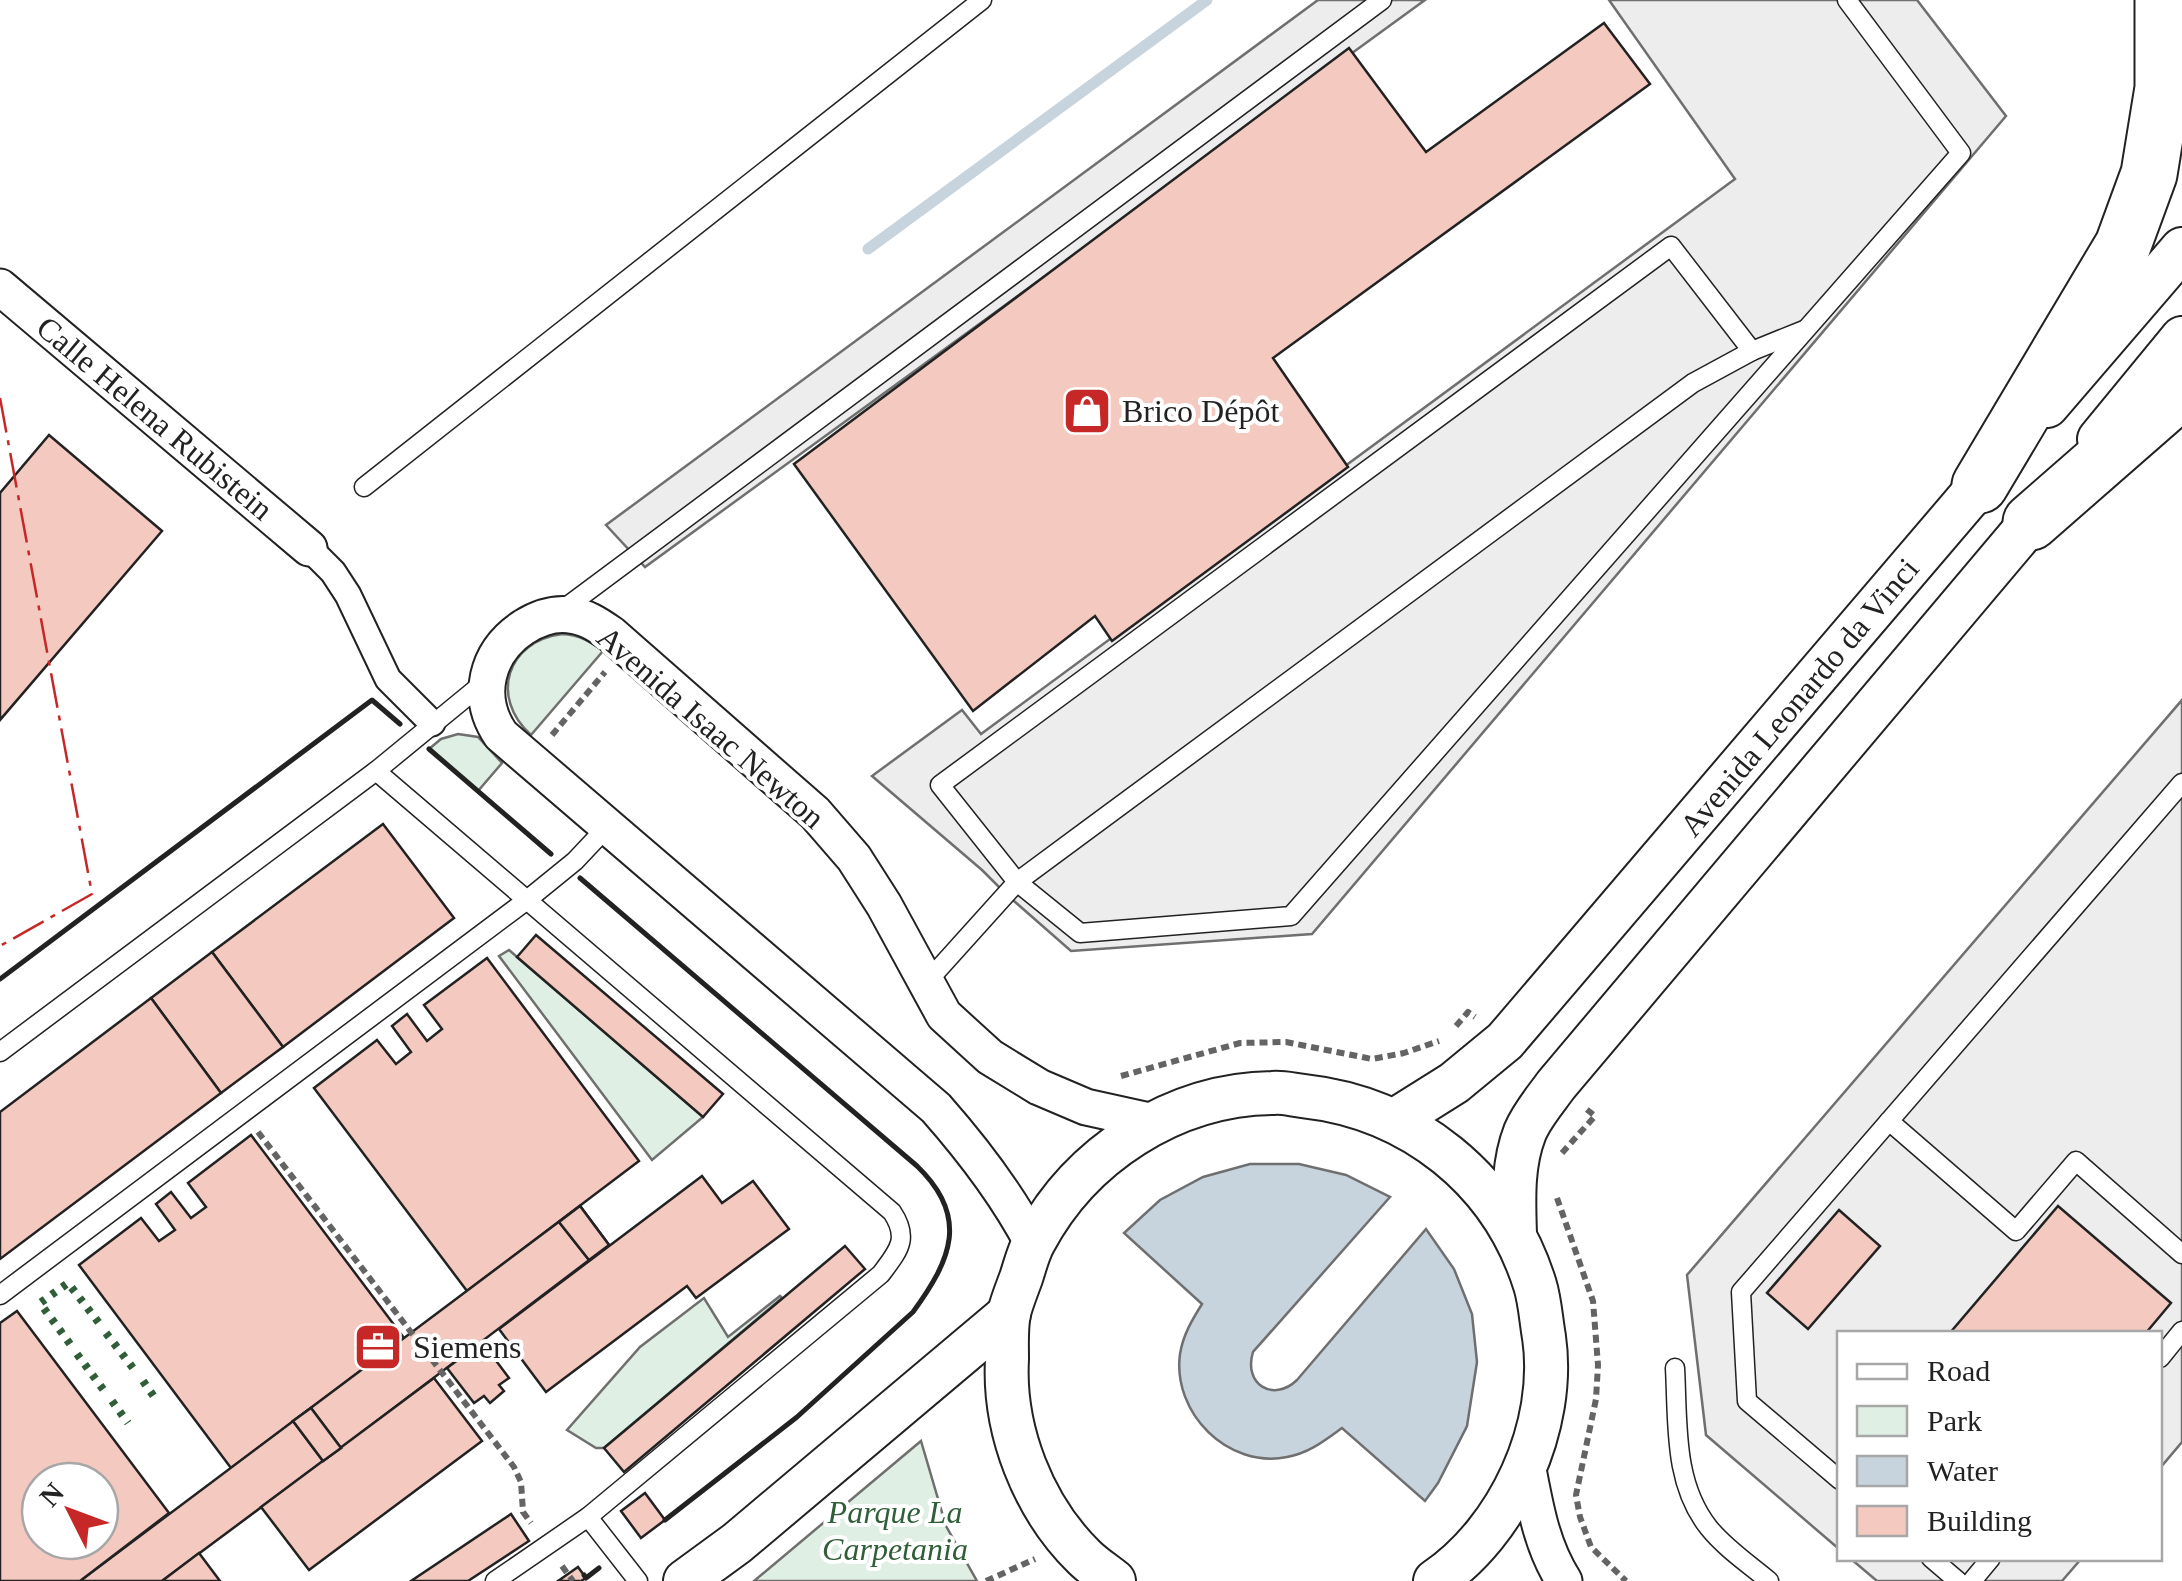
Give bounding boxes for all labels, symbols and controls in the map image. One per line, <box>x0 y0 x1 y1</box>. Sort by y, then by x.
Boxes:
street label: Calle Helena Rubistein <box>30 309 280 527</box>
shop icon: Brico Dépôt <box>1061 385 1113 437</box>
place label: Brico Dépôt <box>1122 393 1279 429</box>
street label: Avenida Leonardo da Vinci <box>1672 551 1926 843</box>
street label: Avenida Isaac Newton <box>590 619 832 835</box>
office icon: Siemens <box>352 1321 404 1373</box>
place label: Siemens <box>413 1329 521 1365</box>
legend <box>1837 1331 2162 1561</box>
text: Road <box>1927 1354 1990 1387</box>
text: Park <box>1927 1404 1982 1437</box>
text: Water <box>1927 1454 1998 1487</box>
north arrow <box>20 1461 120 1561</box>
text: N <box>34 1477 70 1512</box>
park label: Parque La Carpetania <box>822 1494 968 1567</box>
text: Building <box>1927 1504 2032 1537</box>

